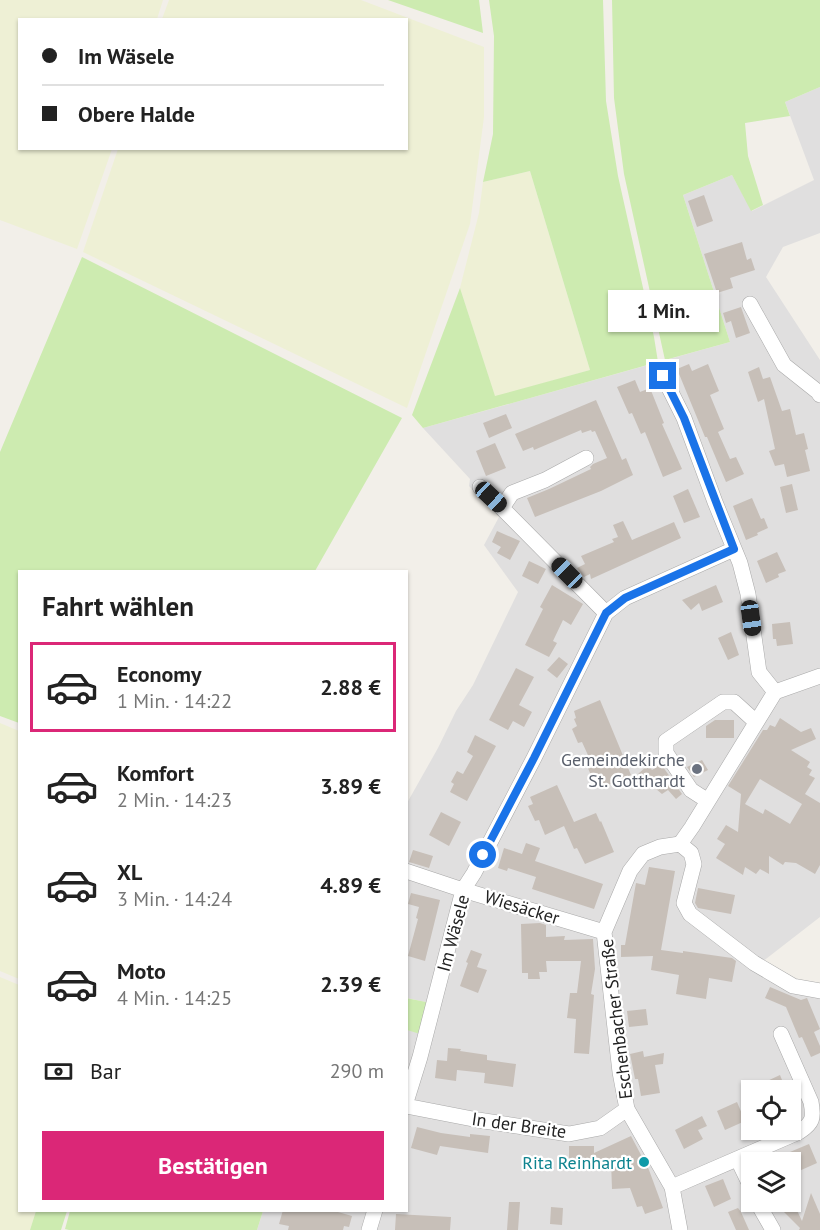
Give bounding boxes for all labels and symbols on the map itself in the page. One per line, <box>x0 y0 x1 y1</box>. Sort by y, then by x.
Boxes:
callout: 1 Min. <box>608 289 718 331</box>
route end <box>649 362 676 389</box>
car <box>472 478 510 516</box>
car <box>548 554 586 592</box>
car <box>740 599 762 637</box>
place label: Gemeindekirche St. Gotthardt <box>561 748 685 792</box>
marker: Gemeindekirche St. Gotthardt <box>690 762 704 776</box>
route start <box>469 841 496 868</box>
street label: Wiesäcker <box>482 885 562 929</box>
street label: Im Wäsele <box>432 892 474 974</box>
street label: Eschenbacher Straße <box>595 938 637 1100</box>
street label: In der Breite <box>470 1107 568 1143</box>
place label: Rita Reinhardt <box>522 1151 632 1174</box>
marker: Rita Reinhardt <box>637 1155 651 1169</box>

